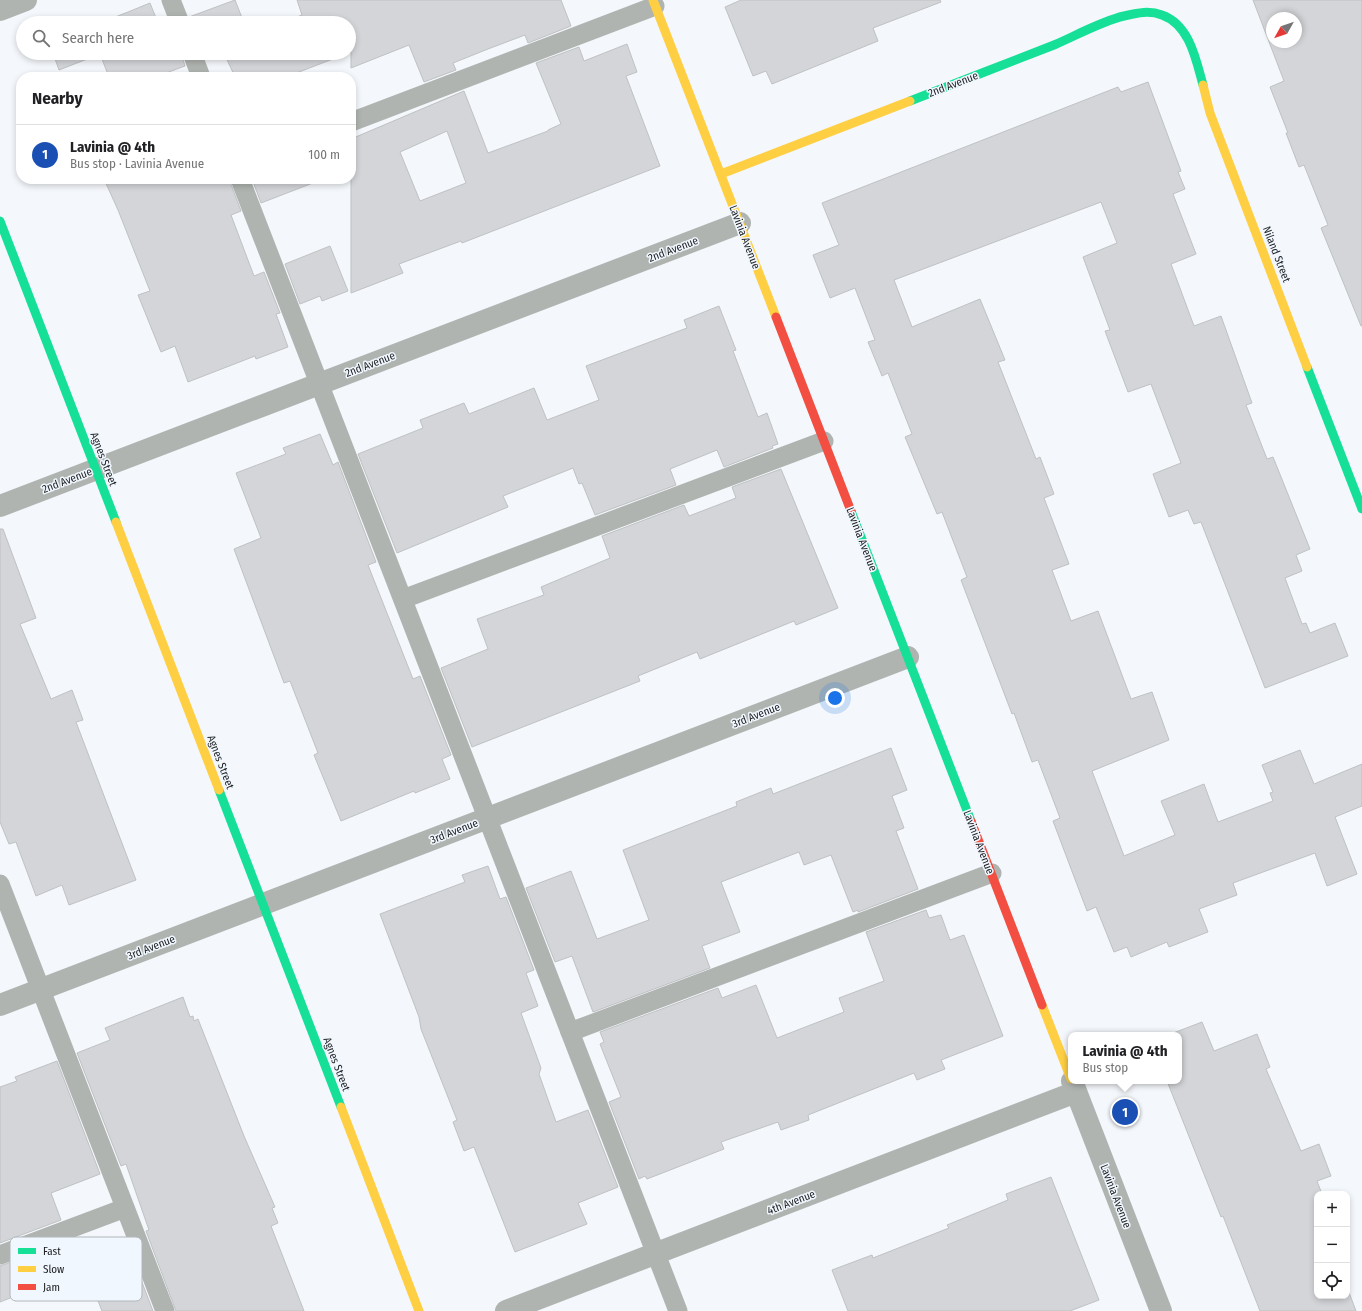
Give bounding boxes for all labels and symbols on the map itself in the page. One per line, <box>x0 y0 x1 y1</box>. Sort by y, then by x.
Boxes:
north arrow <box>1266 12 1302 48</box>
street label: 2nd Avenue <box>926 69 980 100</box>
street label: Lavinia Avenue <box>726 203 763 271</box>
street label: Niland Street <box>1260 224 1293 284</box>
street label: 2nd Avenue <box>646 234 700 265</box>
street label: 2nd Avenue <box>343 349 397 380</box>
street label: Agnes Street <box>87 430 120 488</box>
street label: 2nd Avenue <box>40 465 94 496</box>
street label: Lavinia Avenue <box>843 505 880 573</box>
your location <box>825 688 845 708</box>
street label: 3rd Avenue <box>730 700 782 730</box>
street label: Agnes Street <box>204 733 237 791</box>
street label: Lavinia Avenue <box>960 808 997 876</box>
street label: 3rd Avenue <box>428 816 480 846</box>
street label: 3rd Avenue <box>125 932 177 962</box>
street label: Agnes Street <box>320 1035 353 1093</box>
pin: 1 <box>1112 1097 1138 1127</box>
street label: Lavinia Avenue <box>1097 1162 1134 1230</box>
street label: 4th Avenue <box>765 1187 817 1218</box>
legend <box>10 1237 142 1301</box>
text: Fast <box>43 1245 61 1258</box>
text: Slow <box>43 1263 64 1276</box>
text: Jam <box>43 1281 60 1294</box>

